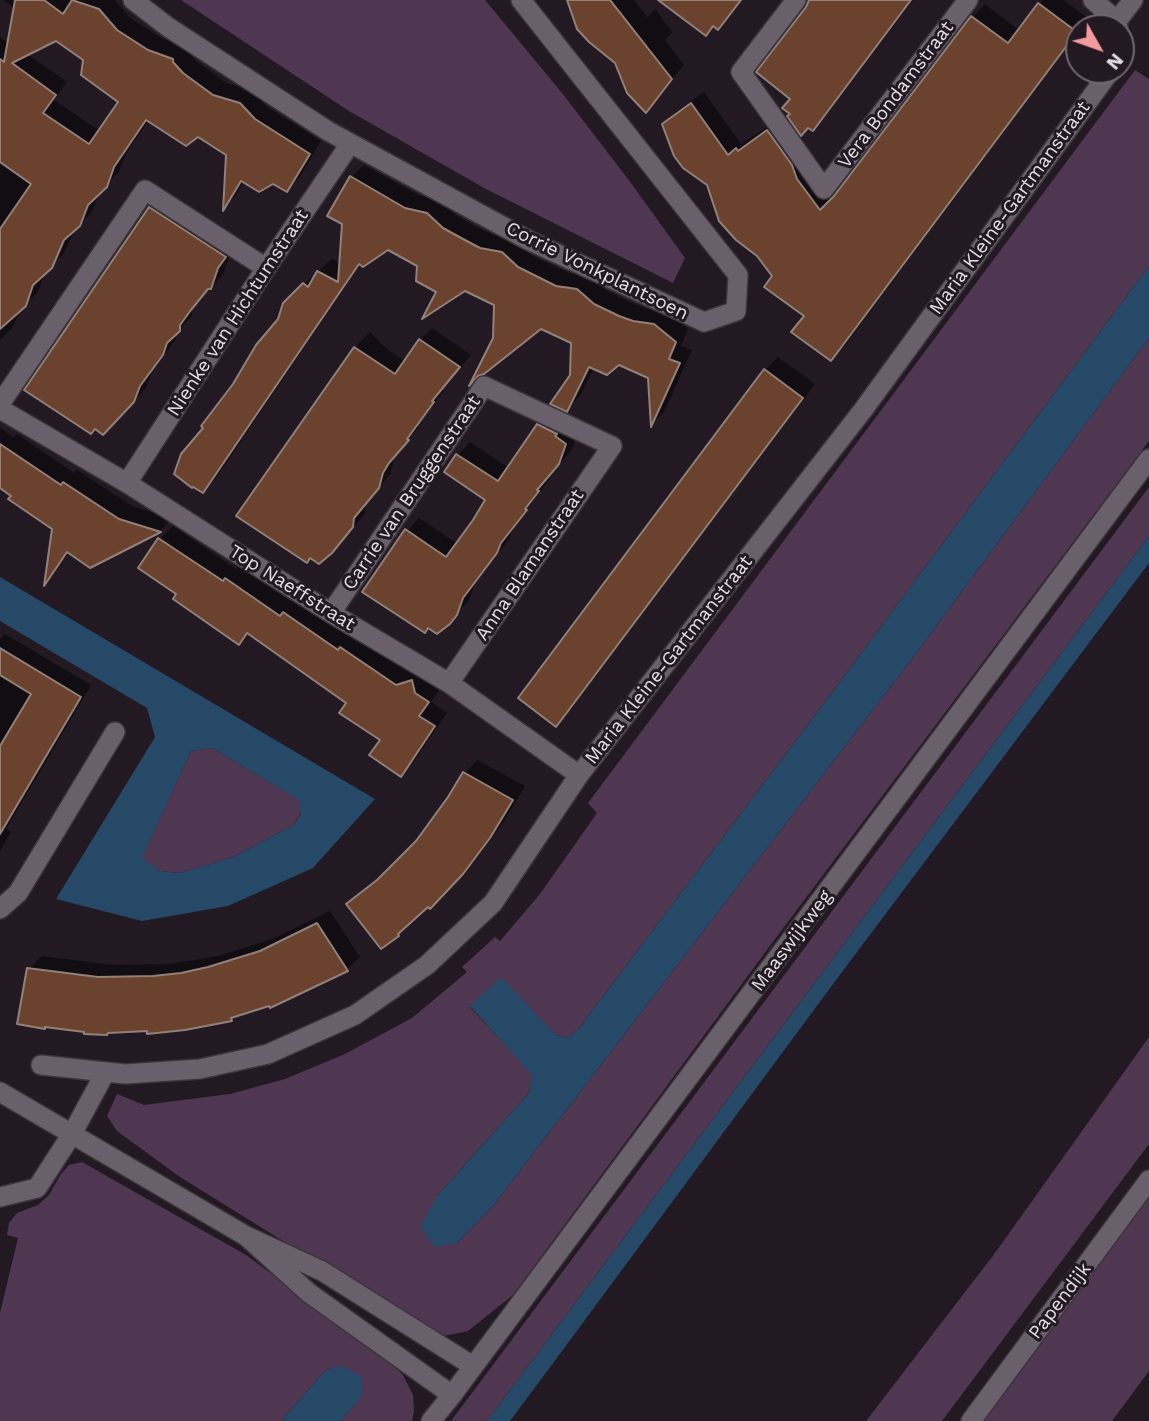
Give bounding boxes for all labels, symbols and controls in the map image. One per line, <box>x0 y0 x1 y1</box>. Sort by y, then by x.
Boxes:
north arrow <box>1065 14 1135 84</box>
street label: Vera Bondamstraat <box>833 17 959 173</box>
text: N <box>1102 49 1128 74</box>
street label: Maria Kleine-Gartmanstraat <box>925 97 1095 319</box>
street label: Nienke van Hichtumstraat <box>163 205 313 421</box>
street label: Corrie Vonkplantsoen <box>502 217 692 325</box>
street label: Carrie van Bruggenstraat <box>338 391 486 595</box>
street label: Anna Blamanstraat <box>471 485 589 645</box>
street label: Top Naeffstraat <box>225 540 359 636</box>
street label: Maria Kleine-Gartmanstraat <box>580 551 758 769</box>
street label: Maaswijkweg <box>747 886 837 996</box>
street label: Papendijk <box>1024 1258 1096 1344</box>

